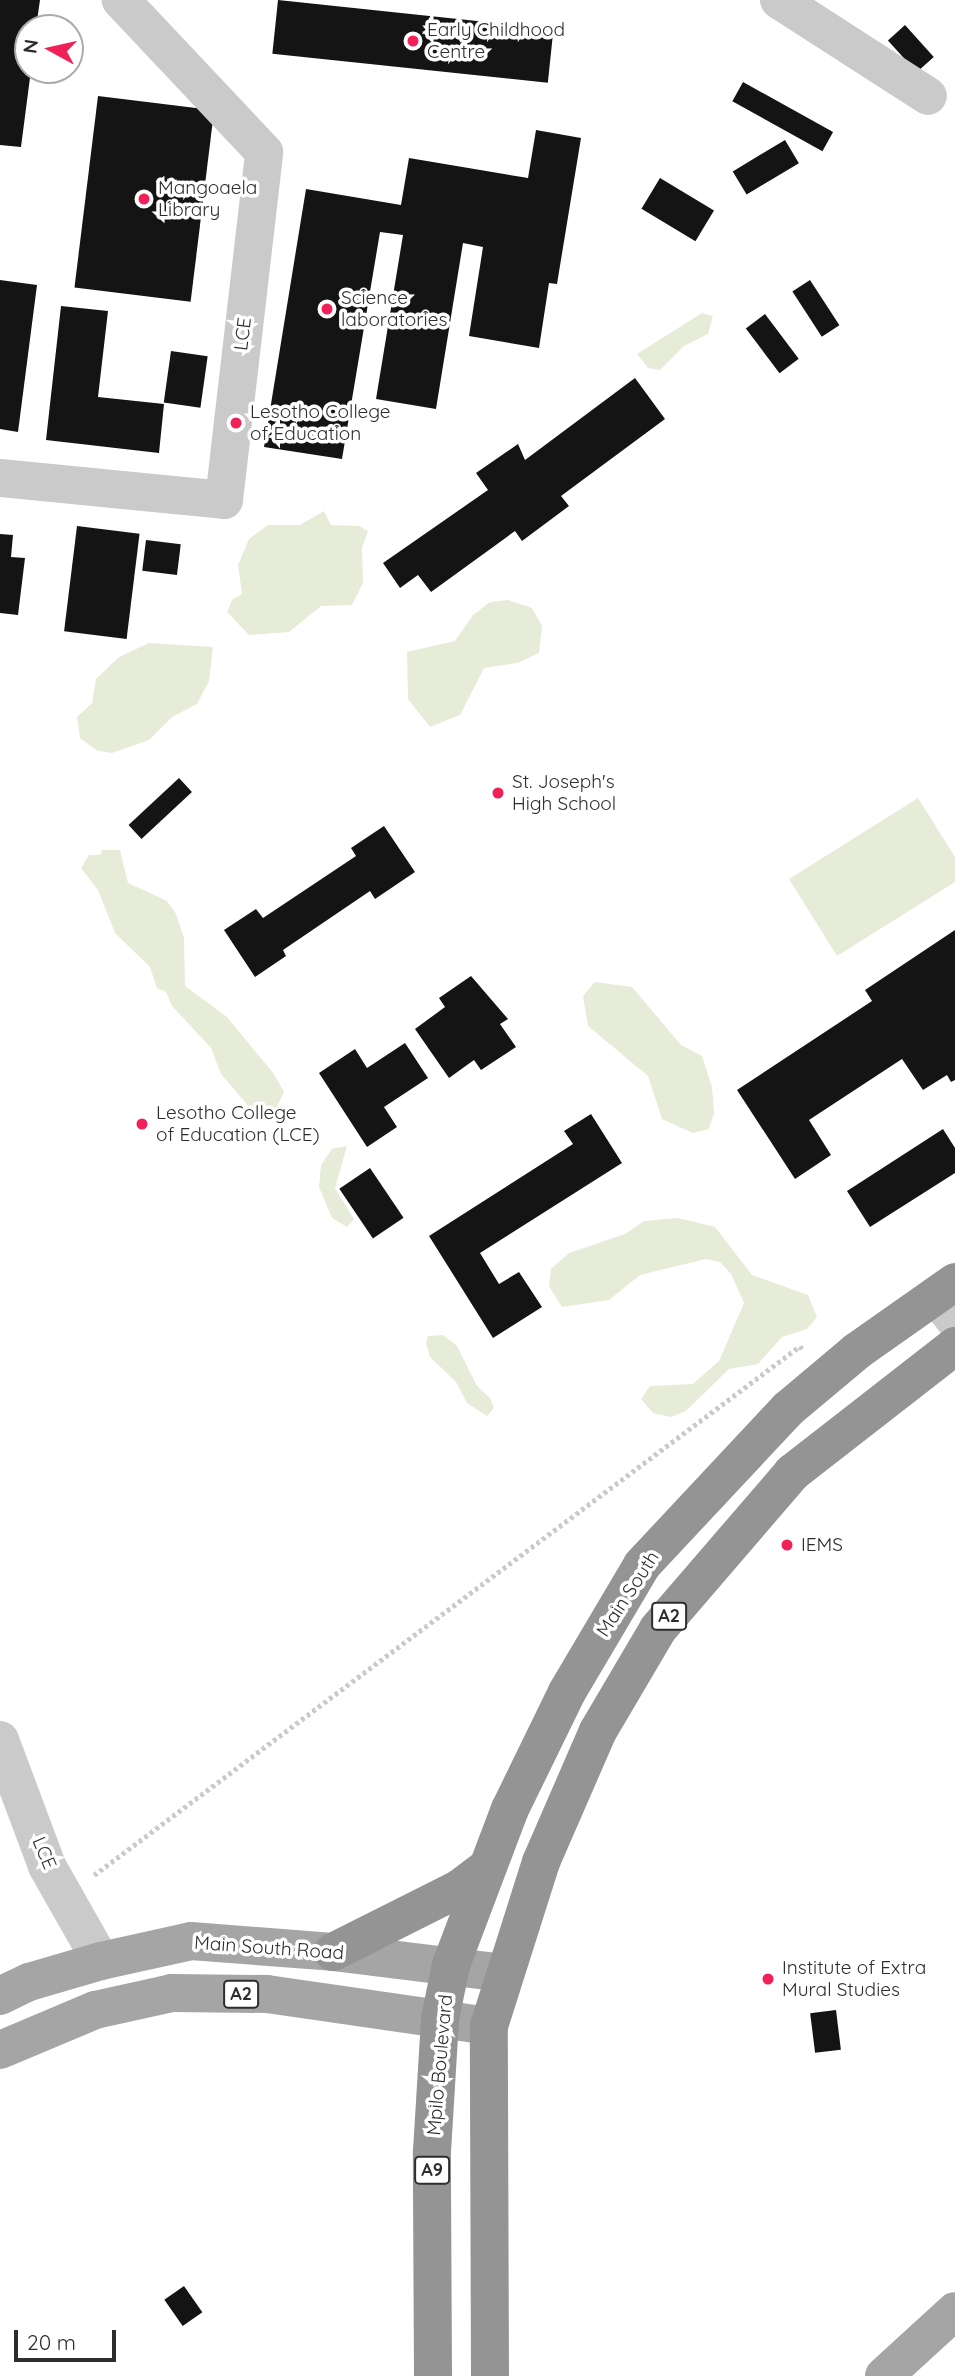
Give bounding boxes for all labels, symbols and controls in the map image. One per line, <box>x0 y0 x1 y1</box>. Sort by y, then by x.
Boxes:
north arrow <box>14 14 84 84</box>
place label: Early Childhood Centre <box>427 19 565 63</box>
marker: Early Childhood Centre <box>405 33 421 49</box>
text: N <box>17 38 43 55</box>
place label: Mangoaela Library <box>158 177 257 221</box>
marker: Mangoaela Library <box>136 191 152 207</box>
place label: Science laboratories <box>341 287 447 331</box>
marker: Science laboratories <box>319 301 335 317</box>
street label: LCE <box>230 316 256 352</box>
place label: Lesotho College of Education <box>250 401 390 445</box>
marker: Lesotho College of Education <box>228 415 244 431</box>
place label: St. Joseph's High School <box>512 771 616 815</box>
marker: St. Joseph's High School <box>490 785 506 801</box>
place label: Lesotho College of Education (LCE) <box>156 1102 320 1146</box>
marker: Lesotho College of Education (LCE) <box>134 1116 150 1132</box>
place label: IEMS <box>801 1534 843 1556</box>
marker: IEMS <box>779 1537 795 1553</box>
street label: Main South <box>592 1547 664 1641</box>
road number: A2 <box>650 1602 688 1630</box>
street label: LCE <box>27 1833 61 1873</box>
street label: Main South Road <box>193 1931 345 1965</box>
place label: Institute of Extra Mural Studies <box>782 1957 926 2001</box>
marker: Institute of Extra Mural Studies <box>760 1971 776 1987</box>
road number: A2 <box>222 1980 260 2008</box>
street label: Mpilo Boulevard <box>422 1994 458 2136</box>
road number: A9 <box>413 2156 451 2184</box>
scale bar <box>18 2316 119 2360</box>
text: 20 m <box>27 2329 76 2355</box>

